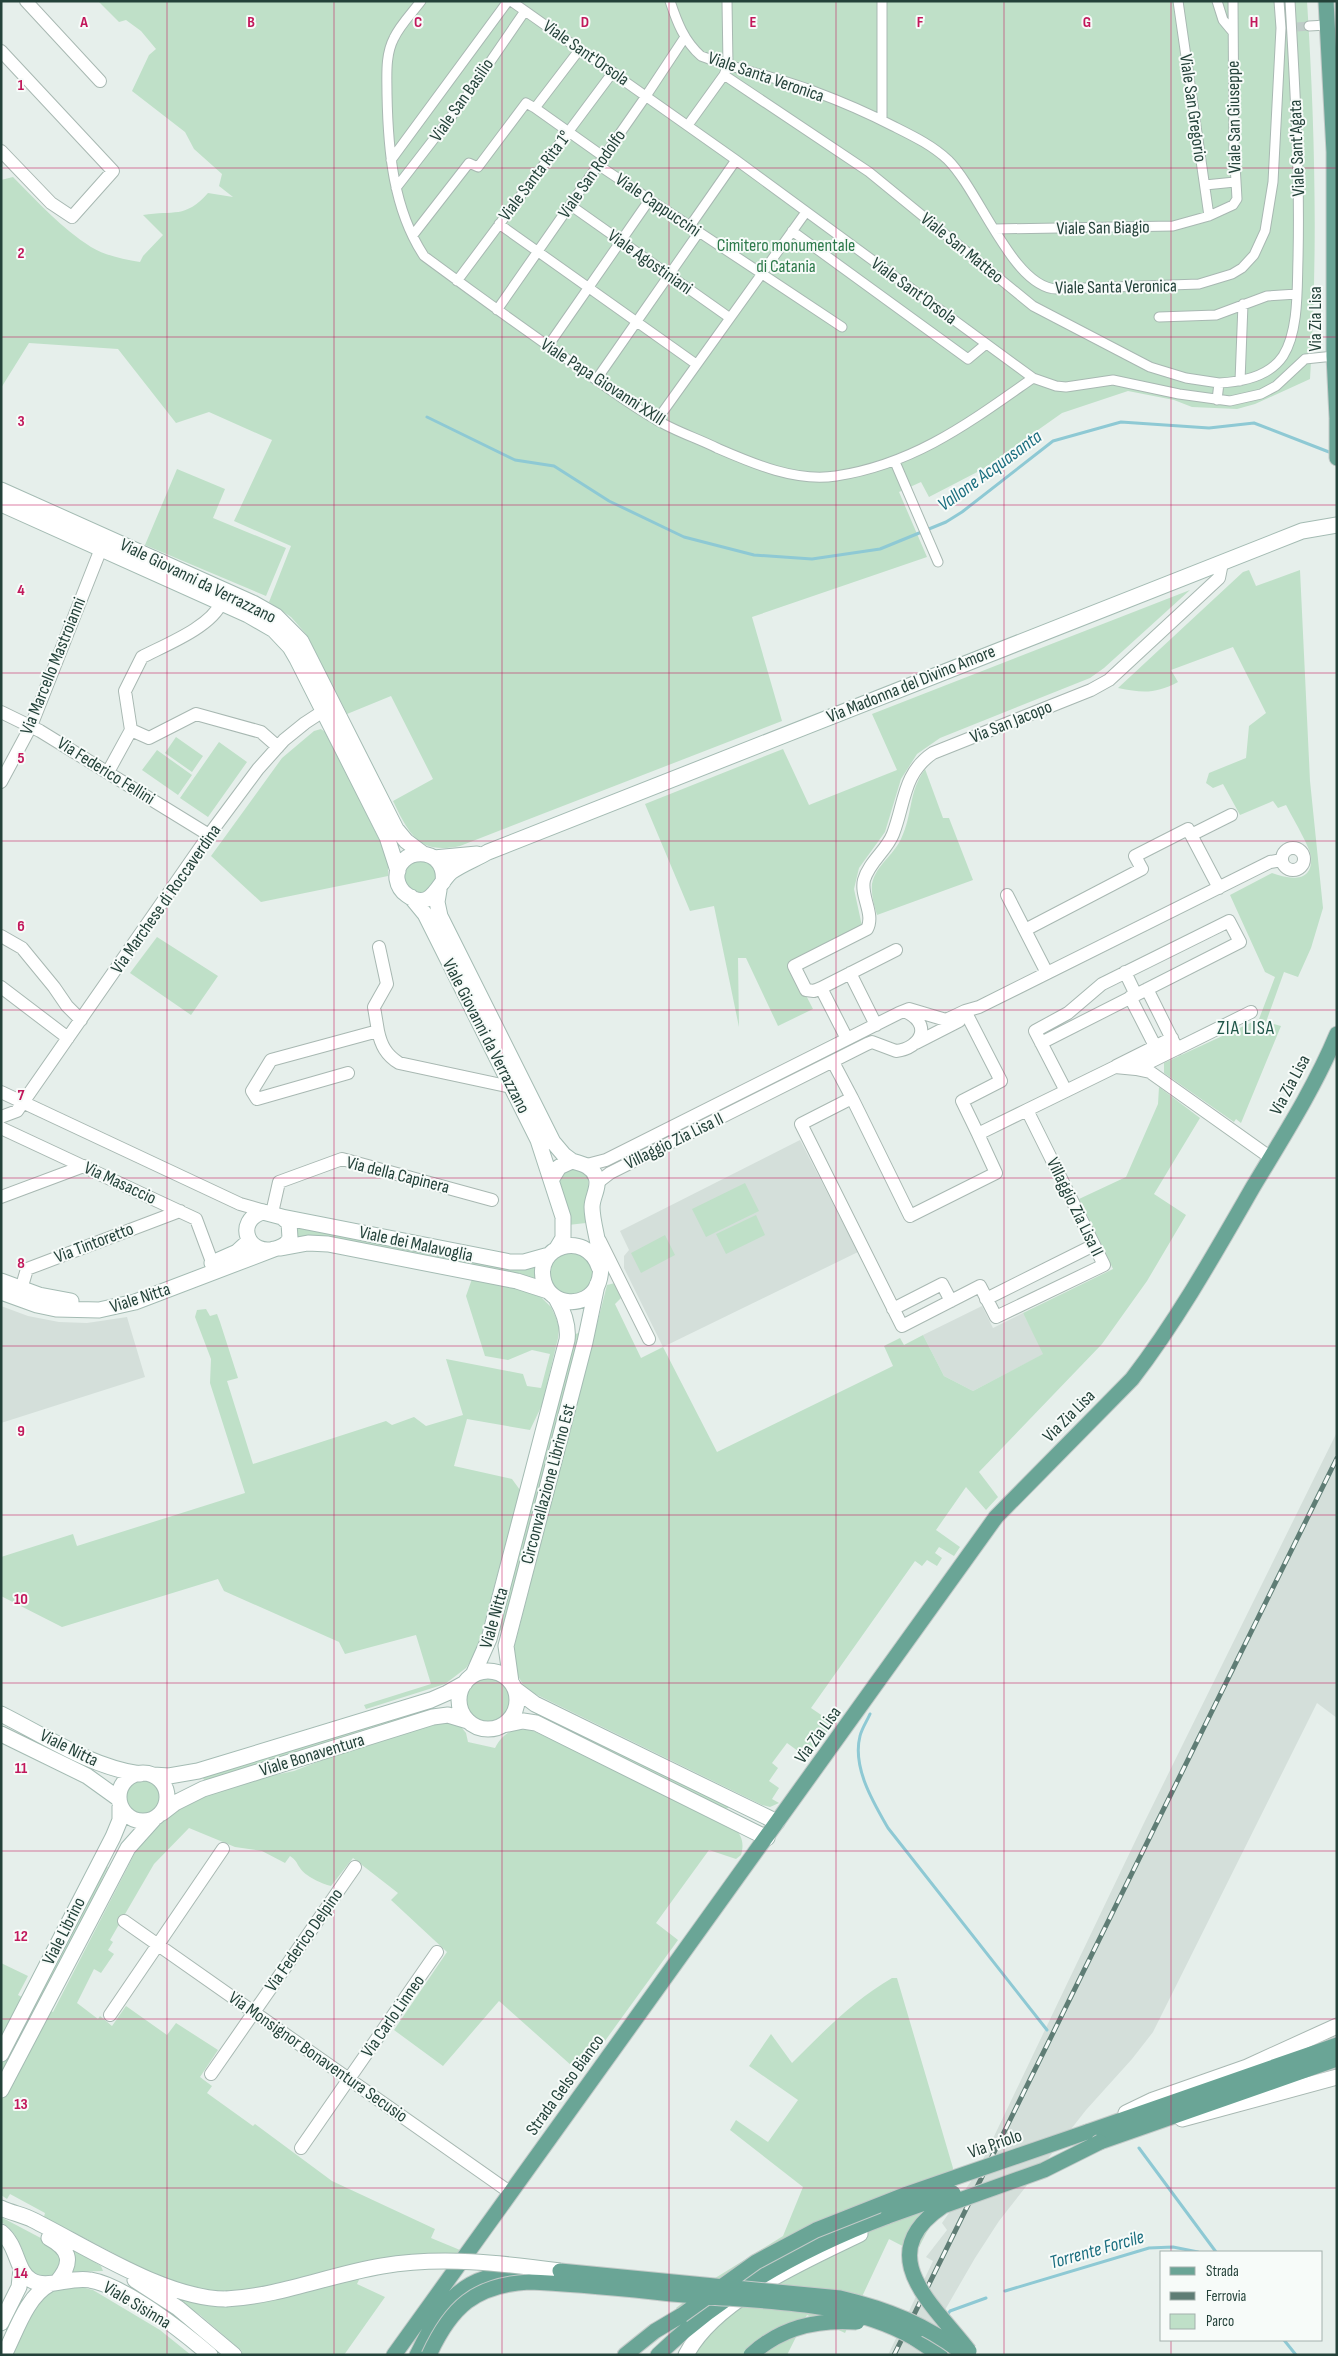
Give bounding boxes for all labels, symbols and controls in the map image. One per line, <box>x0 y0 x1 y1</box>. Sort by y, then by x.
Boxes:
text: A <box>79 13 88 32</box>
text: B <box>247 13 255 32</box>
text: C <box>414 13 422 32</box>
text: D <box>581 13 589 32</box>
text: E <box>750 13 757 32</box>
text: F <box>917 13 924 32</box>
text: G <box>1083 13 1091 32</box>
text: H <box>1250 13 1258 32</box>
street label: Viale Sant'Orsola <box>539 16 633 90</box>
street label: Viale Santa Veronica <box>705 47 827 107</box>
street label: Viale San Gregorio <box>1175 53 1211 163</box>
street label: Viale San Basilio <box>426 55 498 145</box>
street label: Viale San Giuseppe <box>1223 60 1245 174</box>
text: 1 <box>18 76 25 95</box>
street label: Viale Sant'Agata <box>1285 99 1309 197</box>
street label: Viale San Rodolfo <box>554 126 630 222</box>
street label: Viale Santa Rita 1° <box>494 127 576 225</box>
street label: Viale Cappuccini <box>611 169 705 241</box>
street label: Viale San Matteo <box>916 208 1008 288</box>
street label: Viale San Biagio <box>1056 217 1150 239</box>
street label: Viale Agostiniani <box>604 225 696 299</box>
park label: Cimitero monumentale di Catania <box>717 235 855 277</box>
text: 2 <box>17 244 25 263</box>
street label: Viale Sant'Orsola <box>867 253 961 329</box>
street label: Viale Santa Veronica <box>1055 275 1177 299</box>
street label: Via Zia Lisa <box>1305 286 1326 352</box>
street label: Viale Papa Giovanni XXIII <box>537 334 669 430</box>
text: 3 <box>17 412 25 431</box>
water label: Vallone Acquasanta <box>934 425 1047 516</box>
street label: Viale Giovanni da Verrazzano <box>117 534 279 628</box>
text: 4 <box>17 581 25 600</box>
street label: Via Marcello Mastroianni <box>16 594 90 738</box>
street label: Via Madonna del Divino Amore <box>824 641 998 727</box>
street label: Via San Jacopo <box>967 696 1055 748</box>
street label: Via Federico Fellini <box>53 733 159 809</box>
text: 5 <box>17 749 25 768</box>
street label: Via Marchese di Roccaverdina <box>107 820 225 978</box>
text: 6 <box>17 917 25 936</box>
street label: Viale Giovanni da Verrazzano <box>438 955 534 1117</box>
district label: ZIA LISA <box>1217 1017 1275 1040</box>
street label: Via Zia Lisa <box>1265 1051 1315 1119</box>
text: 7 <box>18 1086 25 1105</box>
street label: Villaggio Zia Lisa II <box>621 1108 727 1174</box>
street label: Via della Capinera <box>344 1152 452 1198</box>
street label: Villaggio Zia Lisa II <box>1042 1154 1108 1260</box>
street label: Via Masaccio <box>81 1157 159 1209</box>
street label: Via Tintoretto <box>52 1218 136 1268</box>
street label: Viale dei Malavoglia <box>357 1222 475 1266</box>
text: 8 <box>17 1254 25 1273</box>
street label: Viale Nitta <box>107 1278 173 1318</box>
street label: Via Zia Lisa <box>1039 1385 1100 1446</box>
street label: Circonvallazione Librino Est <box>517 1401 580 1566</box>
text: 9 <box>17 1422 25 1441</box>
street label: Viale Nitta <box>475 1585 513 1651</box>
text: 10 <box>14 1590 28 1609</box>
street label: Via Zia Lisa <box>790 1702 846 1768</box>
street label: Viale Nitta <box>36 1725 102 1771</box>
street label: Viale Bonaventura <box>257 1729 367 1781</box>
text: 11 <box>15 1759 28 1778</box>
street label: Via Federico Delpino <box>261 1884 347 1996</box>
street label: Viale Librino <box>38 1894 90 1968</box>
text: 12 <box>14 1927 28 1946</box>
street label: Via Carlo Linneo <box>357 1971 429 2061</box>
street label: Via Monsignor Bonaventura Secusio <box>224 1987 412 2127</box>
street label: Strada Gelso Bianco <box>521 2031 609 2139</box>
text: 13 <box>14 2095 28 2114</box>
street label: Via Priolo <box>965 2125 1025 2163</box>
water label: Torrente Forcile <box>1047 2225 1147 2274</box>
legend <box>1160 2251 1323 2341</box>
text: Strada <box>1206 2262 1239 2281</box>
text: 14 <box>14 2264 28 2283</box>
street label: Viale Sisinna <box>99 2277 175 2333</box>
text: Ferrovia <box>1206 2287 1247 2306</box>
text: Parco <box>1206 2312 1234 2331</box>

